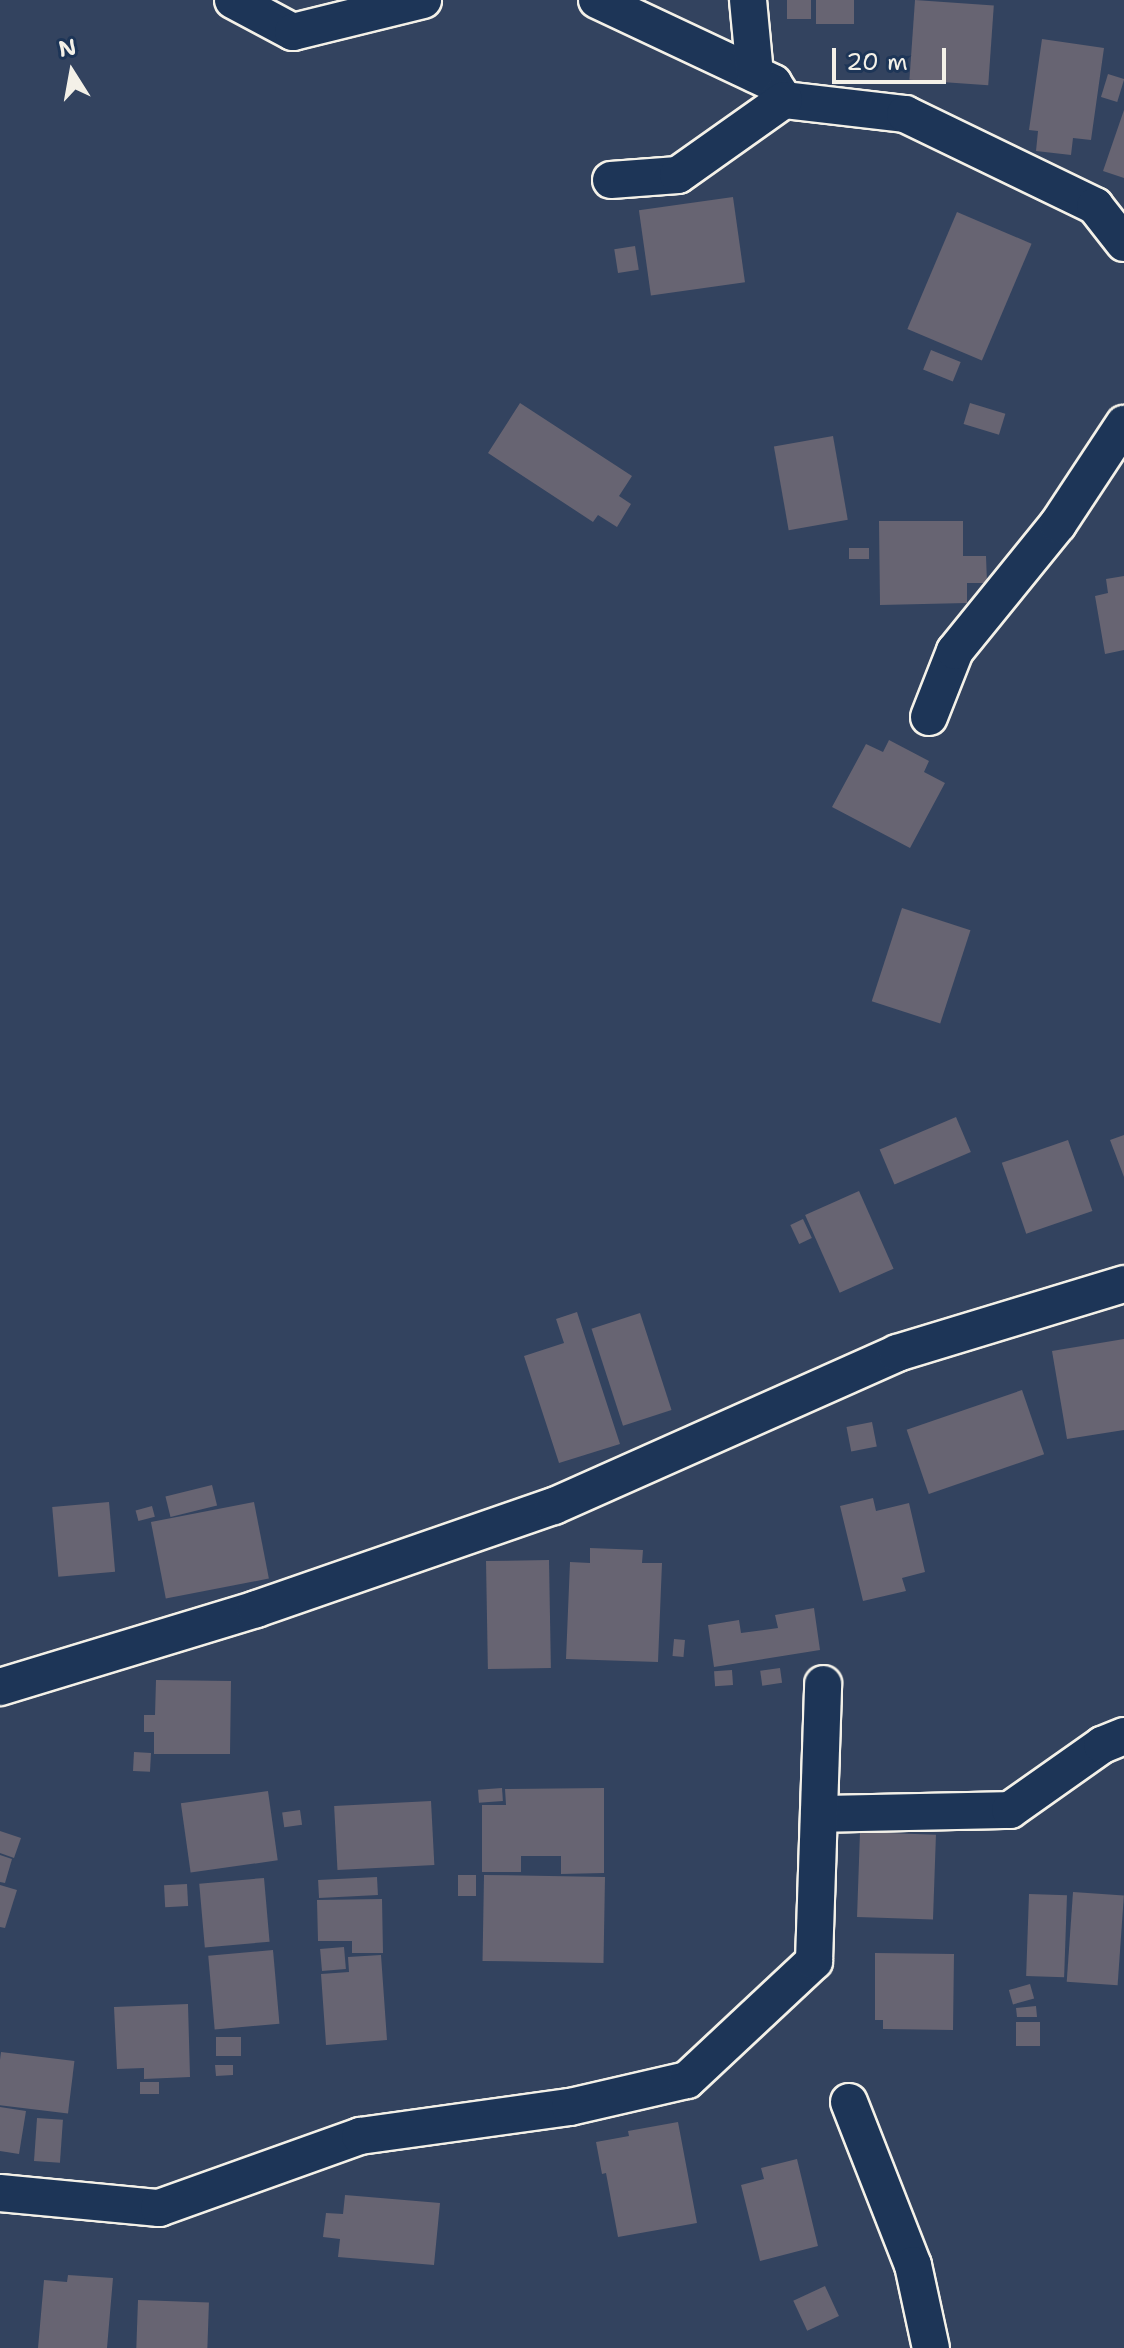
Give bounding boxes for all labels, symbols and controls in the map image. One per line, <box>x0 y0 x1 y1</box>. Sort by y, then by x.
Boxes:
north arrow <box>32 32 112 112</box>
text: N <box>56 32 79 64</box>
scale bar <box>836 32 950 82</box>
text: 20 m <box>846 46 908 78</box>

